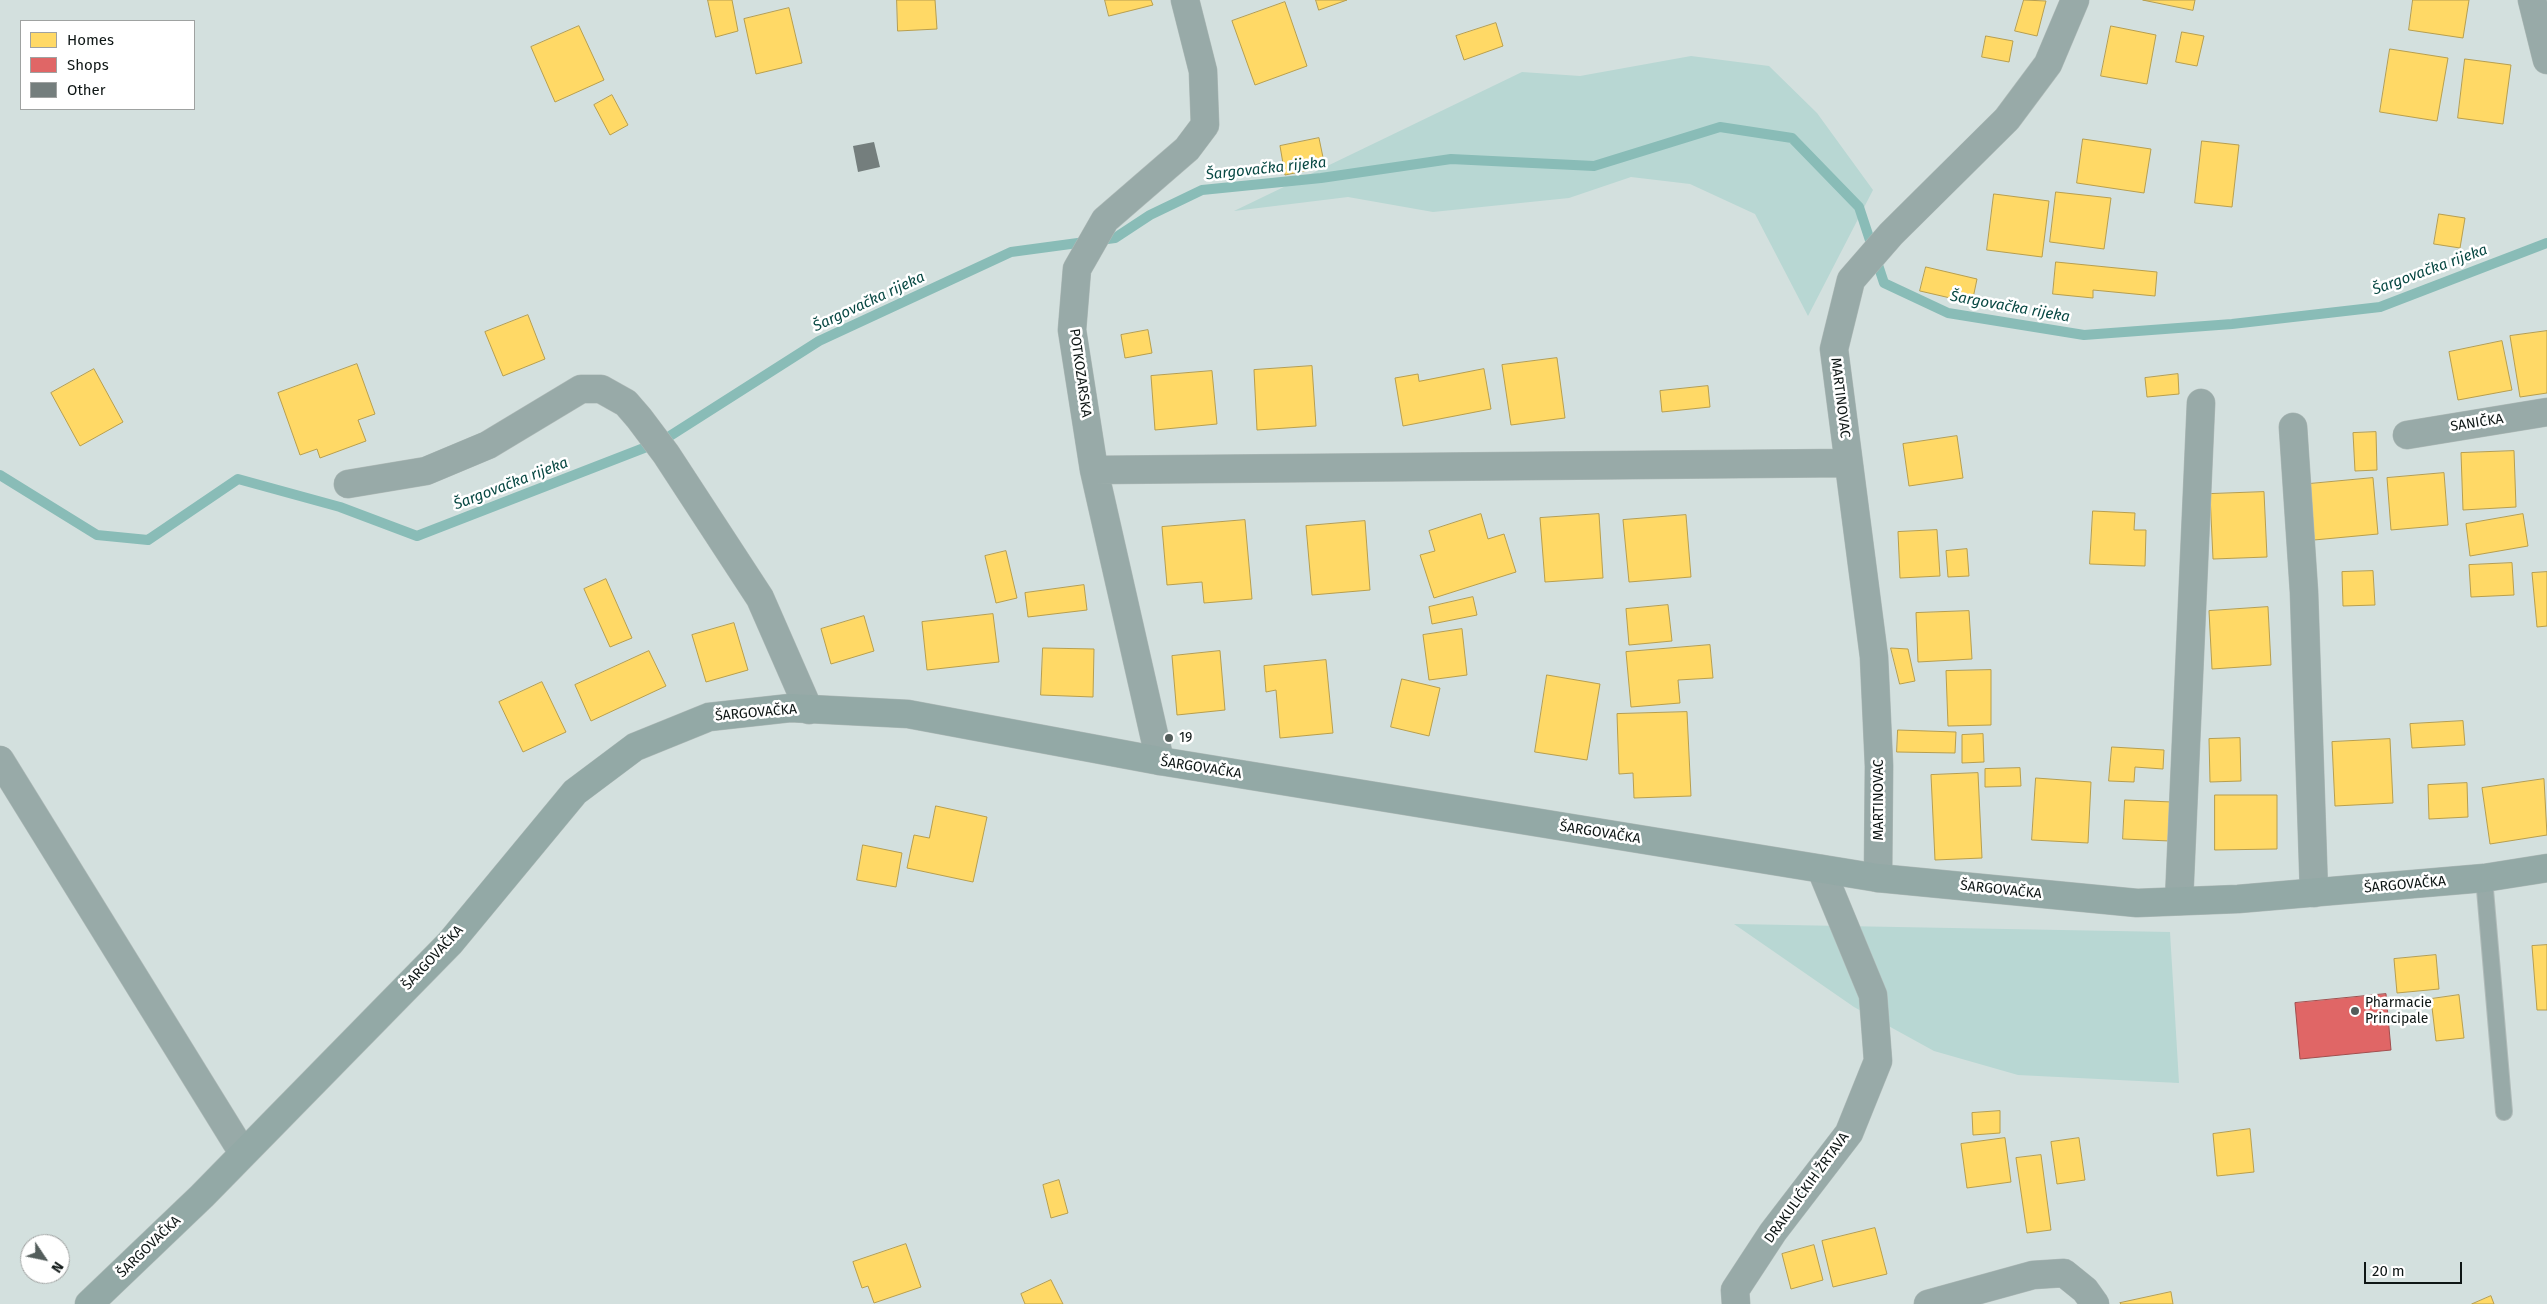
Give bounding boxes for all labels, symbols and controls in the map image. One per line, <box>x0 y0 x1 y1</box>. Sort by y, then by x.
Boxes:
legend <box>20 20 195 110</box>
text: Homes <box>67 31 114 49</box>
text: Shops <box>67 56 109 74</box>
text: Other <box>67 81 106 99</box>
water label: Šargovačka rijeka <box>1205 154 1327 184</box>
water label: Šargovačka rijeka <box>2370 241 2490 299</box>
water label: Šargovačka rijeka <box>810 268 928 336</box>
water label: Šargovačka rijeka <box>1949 288 2071 326</box>
street label: POTKOZARSKA <box>1065 327 1095 419</box>
street label: MARTINOVAC <box>1827 357 1853 439</box>
street label: SANIČKA <box>2449 411 2505 435</box>
water label: Šargovačka rijeka <box>451 454 571 514</box>
street label: ŠARGOVAČKA <box>714 701 798 725</box>
place label: 19 <box>1179 730 1192 746</box>
marker: 19 <box>1163 732 1175 744</box>
street label: ŠARGOVAČKA <box>1159 753 1243 783</box>
street label: MARTINOVAC <box>1871 760 1887 840</box>
street label: ŠARGOVAČKA <box>1558 818 1642 848</box>
street label: ŠARGOVAČKA <box>2363 873 2447 897</box>
street label: ŠARGOVAČKA <box>1959 877 2043 903</box>
street label: ŠARGOVAČKA <box>399 922 467 994</box>
place label: Pharmacie Principale <box>2365 995 2432 1028</box>
marker: Pharmacie Principale <box>2349 1005 2361 1017</box>
street label: DRAKULIĆKIH ŽRTAVA <box>1761 1129 1853 1247</box>
street label: ŠARGOVAČKA <box>114 1212 184 1282</box>
north arrow <box>20 1234 70 1284</box>
scale bar <box>2367 1252 2464 1284</box>
text: N <box>47 1258 67 1276</box>
text: 20 m <box>2372 1262 2405 1280</box>

